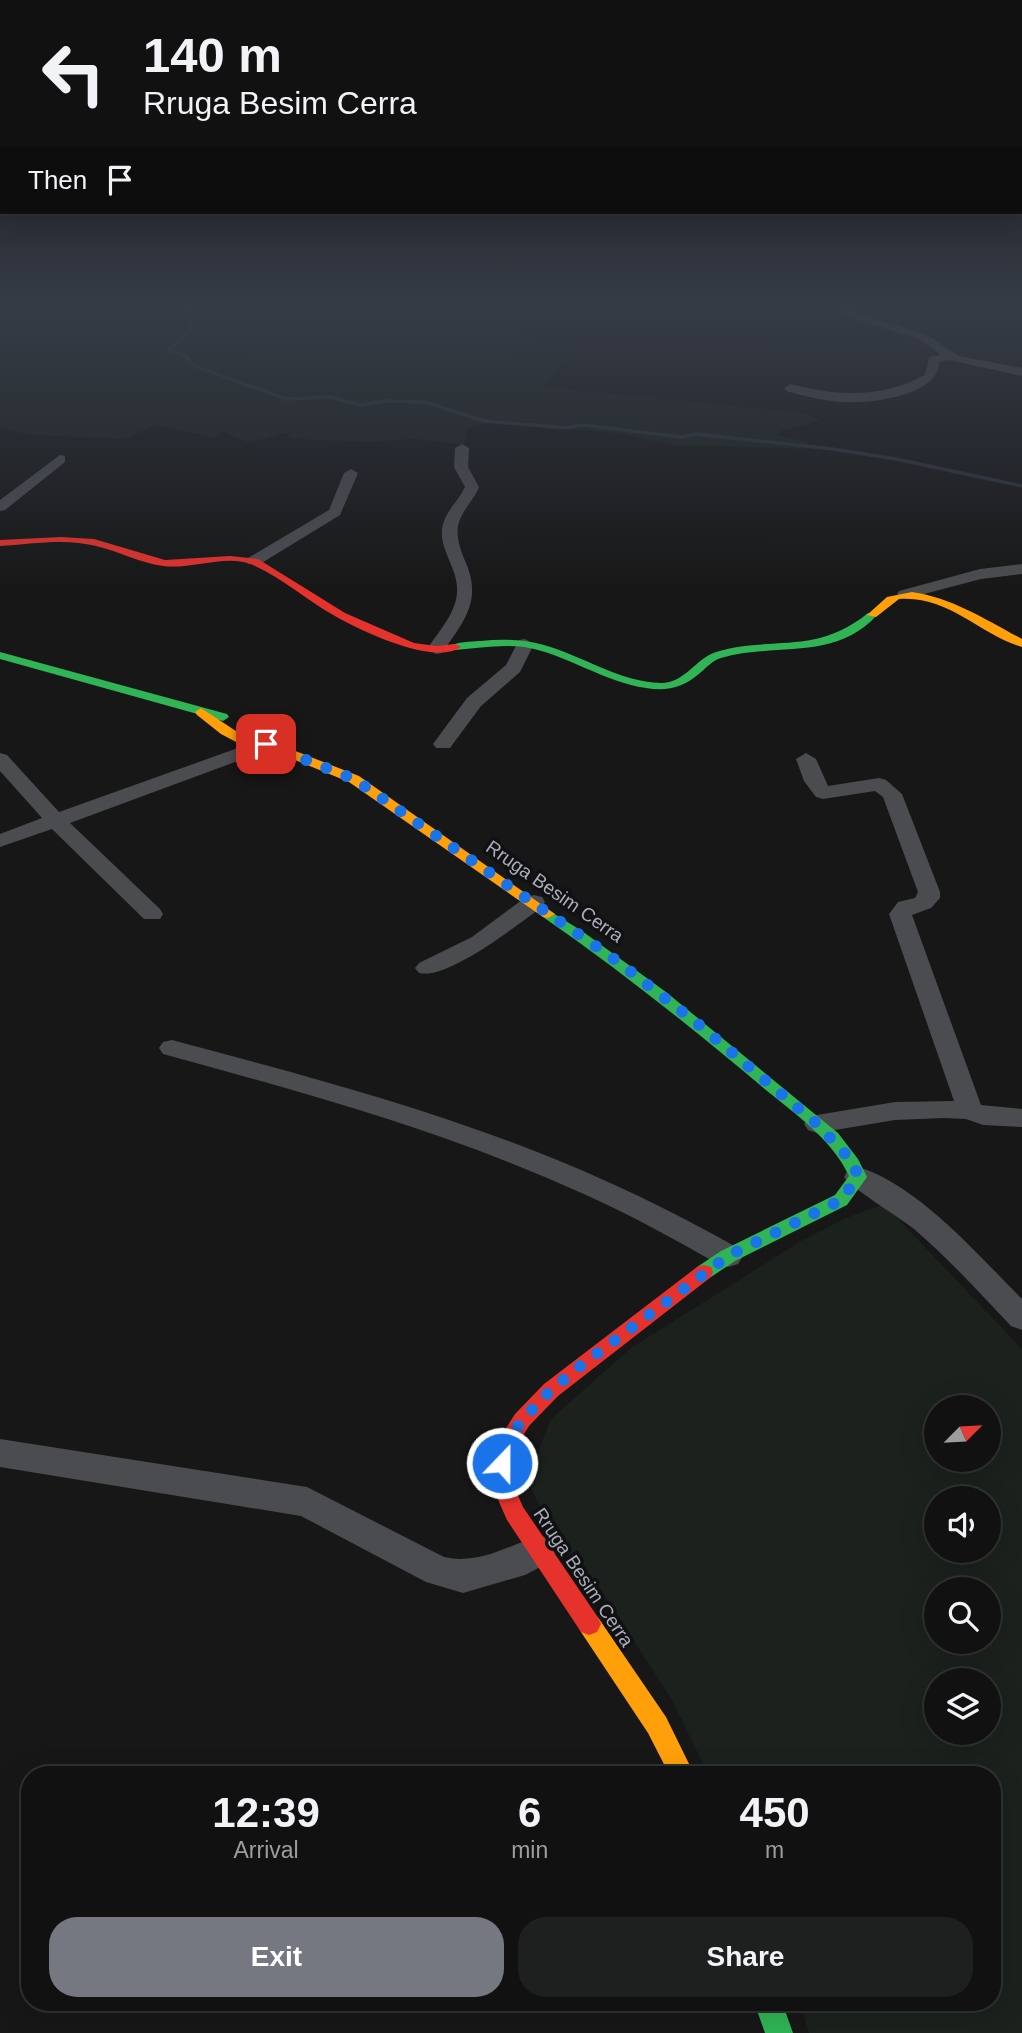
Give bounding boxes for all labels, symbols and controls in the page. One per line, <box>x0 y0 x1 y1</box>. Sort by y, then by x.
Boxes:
icon: left <box>28 28 119 119</box>
text: 140 m <box>143 28 282 82</box>
text: Rruga Besim Cerra <box>143 85 417 121</box>
icon: arrive <box>101 161 139 199</box>
text: Then <box>28 165 87 195</box>
pin <box>236 714 296 774</box>
icon: arrive <box>247 725 285 763</box>
street label: Rruga Besim Cerra <box>482 836 628 947</box>
north arrow <box>924 1395 1001 1472</box>
map controls <box>924 1395 1001 1745</box>
position arrow <box>465 1426 539 1500</box>
button: sound <box>924 1486 1001 1563</box>
street label: Rruga Besim Cerra <box>529 1504 638 1651</box>
button: search <box>924 1577 1001 1654</box>
button: layers <box>924 1668 1001 1745</box>
text: 12:39 <box>212 1789 320 1836</box>
text: 6 <box>518 1789 541 1836</box>
text: 450 <box>740 1789 810 1836</box>
text: Arrival <box>233 1837 299 1863</box>
text: min <box>511 1837 548 1863</box>
text: m <box>765 1837 784 1863</box>
button: Exit <box>49 1917 504 1997</box>
button: Share <box>518 1917 973 1997</box>

